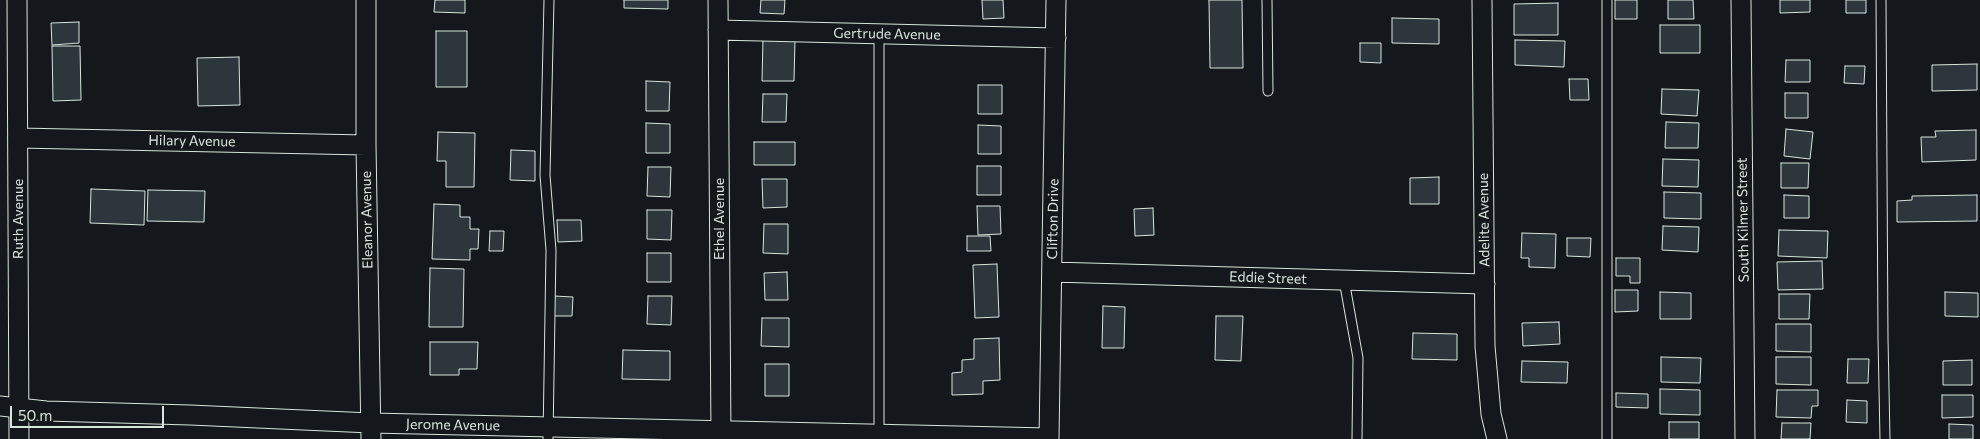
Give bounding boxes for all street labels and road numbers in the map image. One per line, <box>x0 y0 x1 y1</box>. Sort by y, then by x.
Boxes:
street label: Gertrude Avenue <box>833 25 941 43</box>
street label: Hilary Avenue <box>148 132 236 150</box>
street label: South Kilmer Street <box>1734 157 1752 283</box>
street label: Eleanor Avenue <box>358 171 376 269</box>
street label: Adelite Avenue <box>1475 173 1493 267</box>
street label: Ethel Avenue <box>711 178 727 260</box>
street label: Clifton Drive <box>1044 178 1062 260</box>
street label: Ruth Avenue <box>10 179 26 259</box>
street label: Eddie Street <box>1229 268 1307 288</box>
street label: Jerome Avenue <box>406 416 500 434</box>

